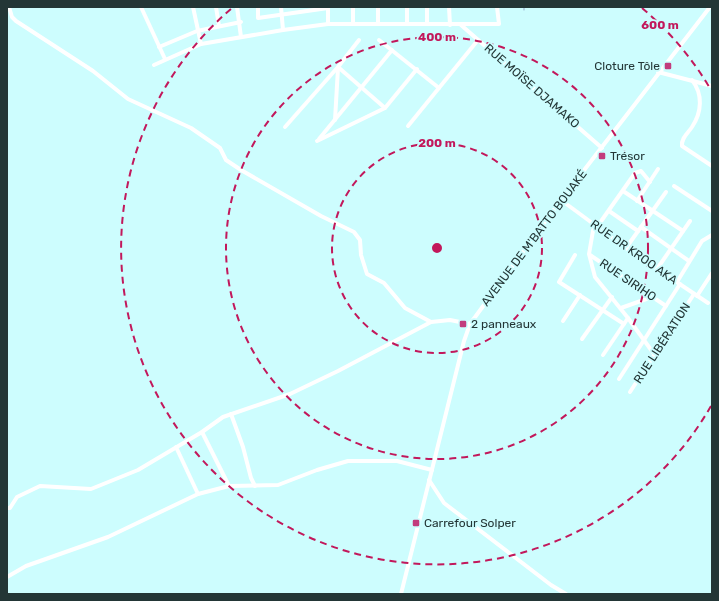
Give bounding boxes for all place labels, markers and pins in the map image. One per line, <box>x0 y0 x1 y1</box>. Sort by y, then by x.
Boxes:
place label: Cloture Tôle <box>594 59 660 73</box>
marker: Cloture Tôle <box>663 61 673 71</box>
place label: Trésor <box>610 149 645 163</box>
marker: Trésor <box>597 151 607 161</box>
centre of rings <box>430 241 444 255</box>
place label: 2 panneaux <box>471 317 537 331</box>
marker: 2 panneaux <box>458 319 468 329</box>
place label: Carrefour Solper <box>424 516 516 530</box>
marker: Carrefour Solper <box>411 518 421 528</box>

